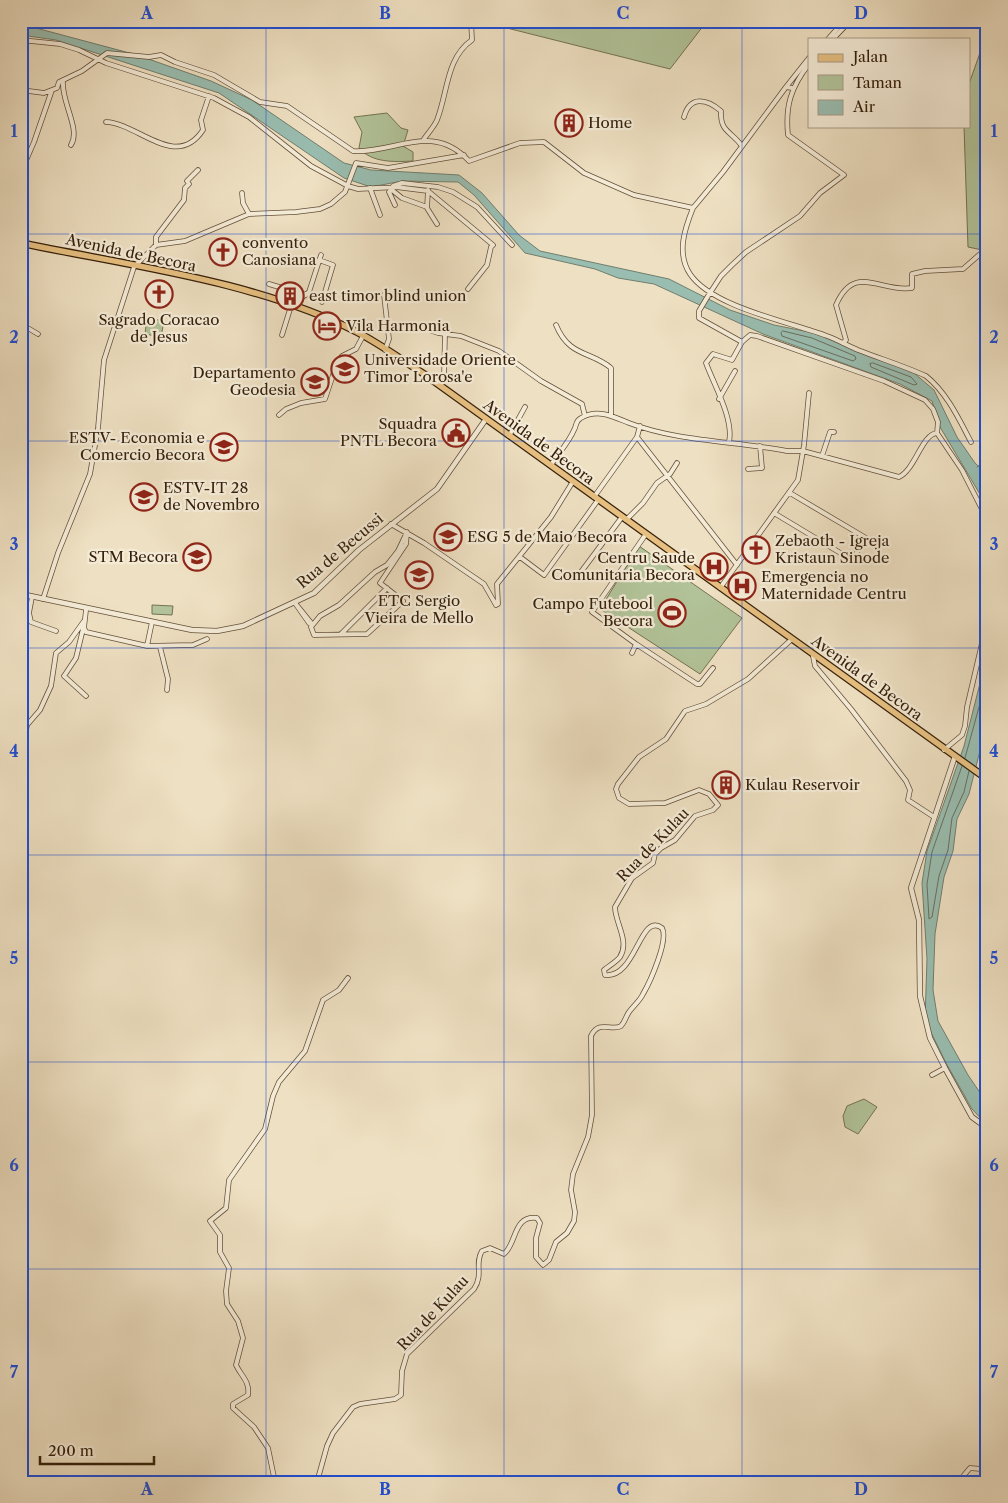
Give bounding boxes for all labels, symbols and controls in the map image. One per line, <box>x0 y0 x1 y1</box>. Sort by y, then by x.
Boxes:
text: A <box>140 3 154 23</box>
text: B <box>379 3 391 23</box>
text: C <box>617 3 629 23</box>
text: D <box>854 3 868 23</box>
legend <box>808 38 970 128</box>
text: Jalan <box>851 47 888 66</box>
text: Taman <box>853 73 903 92</box>
text: Air <box>852 97 876 116</box>
building icon: Home <box>554 108 584 138</box>
place label: Home <box>588 113 632 132</box>
text: 1 <box>10 121 18 141</box>
text: 1 <box>990 121 998 141</box>
street label: Avenida de Becora <box>63 229 198 276</box>
place label: convento Canosiana <box>242 233 316 269</box>
church icon: convento Canosiana <box>208 237 238 267</box>
church icon: Sagrado Coracao de Jesus <box>144 279 174 309</box>
building icon: east timor blind union <box>275 281 305 311</box>
place label: east timor blind union <box>309 286 467 305</box>
place label: Sagrado Coracao de Jesus <box>98 310 220 346</box>
hotel icon: Vila Harmonia <box>312 311 342 341</box>
place label: Vila Harmonia <box>345 316 450 335</box>
text: 2 <box>9 327 19 347</box>
text: 2 <box>989 327 999 347</box>
place label: Universidade Oriente Timor Lorosa'e <box>364 350 516 386</box>
school or university icon: Universidade Oriente Timor Lorosa'e <box>330 354 360 384</box>
place label: Departamento Geodesia <box>193 363 296 399</box>
school or university icon: Departamento Geodesia <box>300 367 330 397</box>
street label: Avenida de Becora <box>479 394 599 488</box>
place label: Squadra PNTL Becora <box>340 414 437 450</box>
public building icon: Squadra PNTL Becora <box>441 418 471 448</box>
place label: ESTV- Economia e Comercio Becora <box>69 428 205 464</box>
school or university icon: ESTV- Economia e Comercio Becora <box>209 432 239 462</box>
place label: ESTV-IT 28 de Novembro <box>163 478 260 514</box>
school or university icon: ESTV-IT 28 de Novembro <box>129 482 159 512</box>
street label: Rua de Becussi <box>293 509 387 592</box>
school or university icon: ESG 5 de Maio Becora <box>433 522 463 552</box>
place label: ESG 5 de Maio Becora <box>467 527 627 546</box>
place label: Zebaoth - Igreja Kristaun Sinode <box>775 531 890 567</box>
text: 3 <box>9 534 19 554</box>
text: 3 <box>989 534 999 554</box>
church icon: Zebaoth - Igreja Kristaun Sinode <box>741 535 771 565</box>
school or university icon: STM Becora <box>182 542 212 572</box>
place label: STM Becora <box>89 547 178 566</box>
place label: Centru Saude Comunitaria Becora <box>551 548 695 584</box>
hospital icon: Centru Saude Comunitaria Becora <box>699 552 729 582</box>
school or university icon: ETC Sergio Vieira de Mello <box>404 560 434 590</box>
place label: Emergencia no Maternidade Centru <box>761 567 907 603</box>
hospital icon: Emergencia no Maternidade Centru <box>727 571 757 601</box>
place label: ETC Sergio Vieira de Mello <box>363 591 474 627</box>
place label: Campo Futebool Becora <box>533 594 654 630</box>
sports icon: Campo Futebool Becora <box>657 598 687 628</box>
street label: Avenida de Becora <box>807 630 927 724</box>
text: 4 <box>9 741 19 761</box>
text: 4 <box>989 741 999 761</box>
building icon: Kulau Reservoir <box>711 770 741 800</box>
place label: Kulau Reservoir <box>745 775 861 794</box>
street label: Rua de Kulau <box>612 804 693 886</box>
text: 5 <box>10 948 19 968</box>
text: 5 <box>990 948 999 968</box>
text: 6 <box>9 1155 19 1175</box>
text: 6 <box>989 1155 999 1175</box>
street label: Rua de Kulau <box>393 1271 472 1354</box>
text: 7 <box>10 1362 19 1382</box>
text: 7 <box>990 1362 999 1382</box>
scale bar <box>40 1433 154 1465</box>
text: 200 m <box>48 1441 94 1460</box>
text: A <box>140 1479 154 1499</box>
text: B <box>379 1479 391 1499</box>
text: C <box>617 1479 629 1499</box>
text: D <box>854 1479 868 1499</box>

